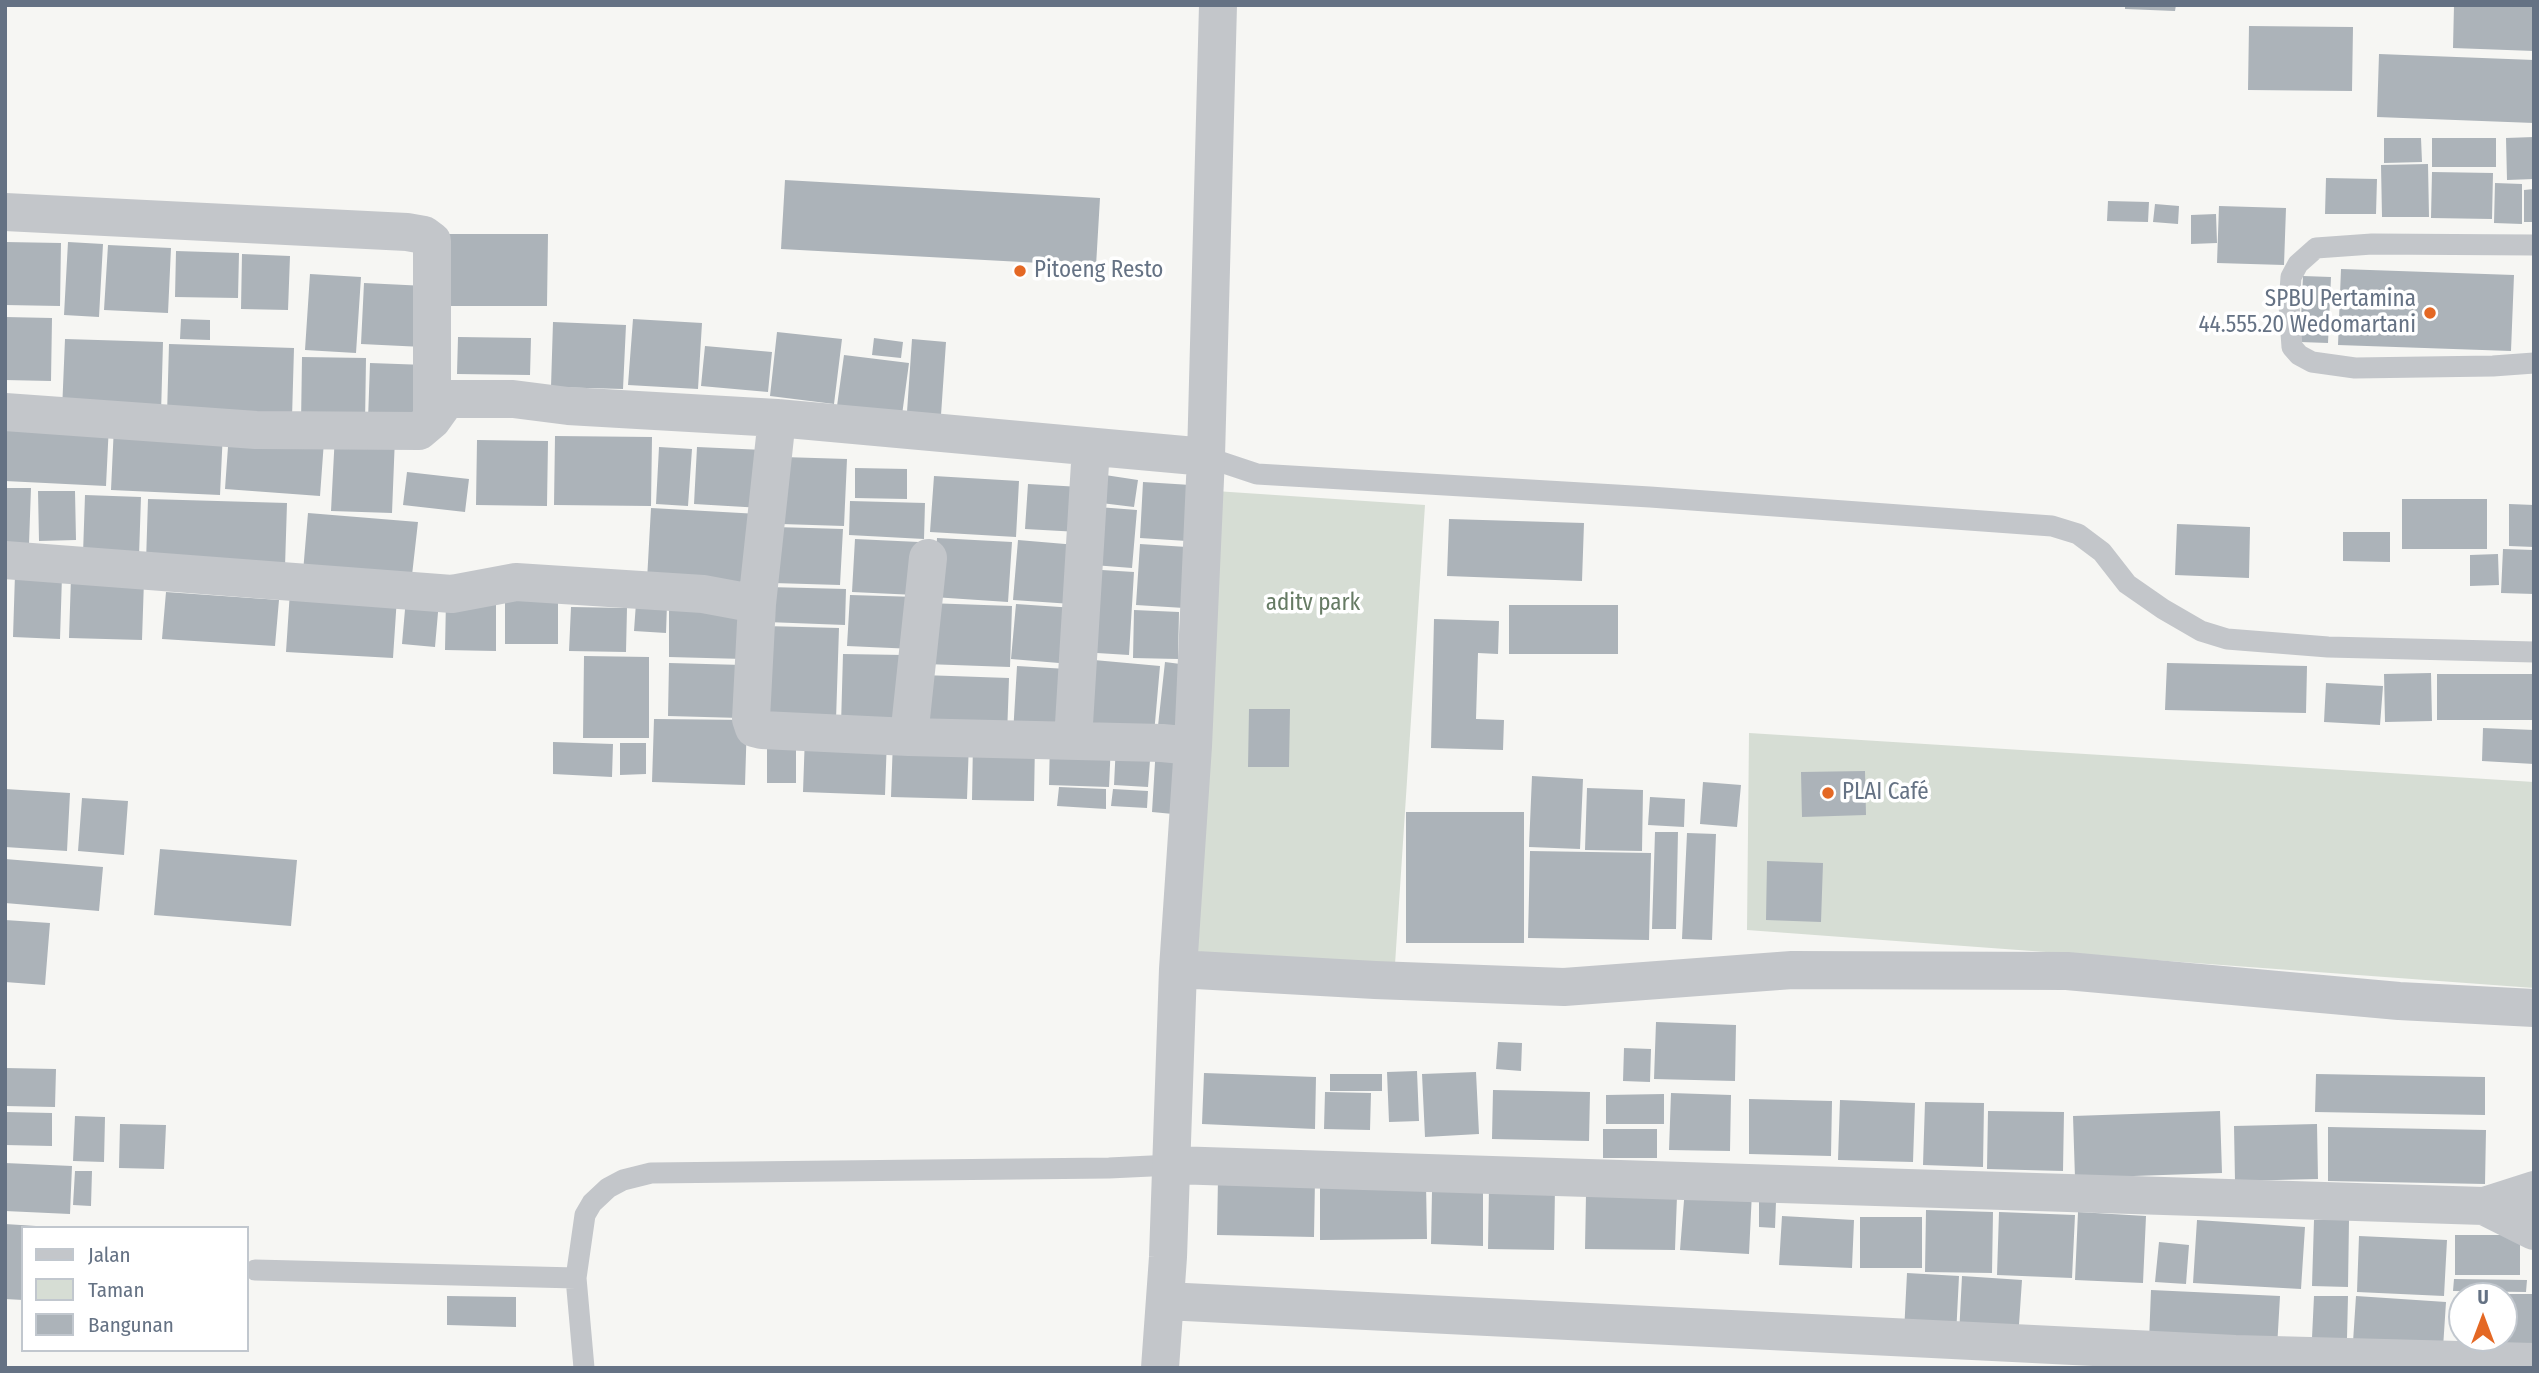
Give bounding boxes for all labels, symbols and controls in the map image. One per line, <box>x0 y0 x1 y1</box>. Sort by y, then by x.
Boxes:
place label: Pitoeng Resto <box>1034 257 1163 285</box>
marker: Pitoeng Resto <box>1012 263 1028 279</box>
place label: SPBU Pertamina 44.555.20 Wedomartani <box>2198 286 2416 340</box>
marker: SPBU Pertamina 44.555.20 Wedomartani <box>2422 305 2438 321</box>
park label: aditv park <box>1266 590 1360 618</box>
place label: PLAI Café <box>1842 779 1929 807</box>
marker: PLAI Café <box>1820 785 1836 801</box>
legend <box>21 1226 248 1352</box>
text: Jalan <box>88 1242 131 1268</box>
text: Taman <box>88 1277 144 1303</box>
north arrow <box>2448 1282 2518 1352</box>
text: U <box>2477 1286 2489 1309</box>
text: Bangunan <box>88 1312 174 1338</box>

